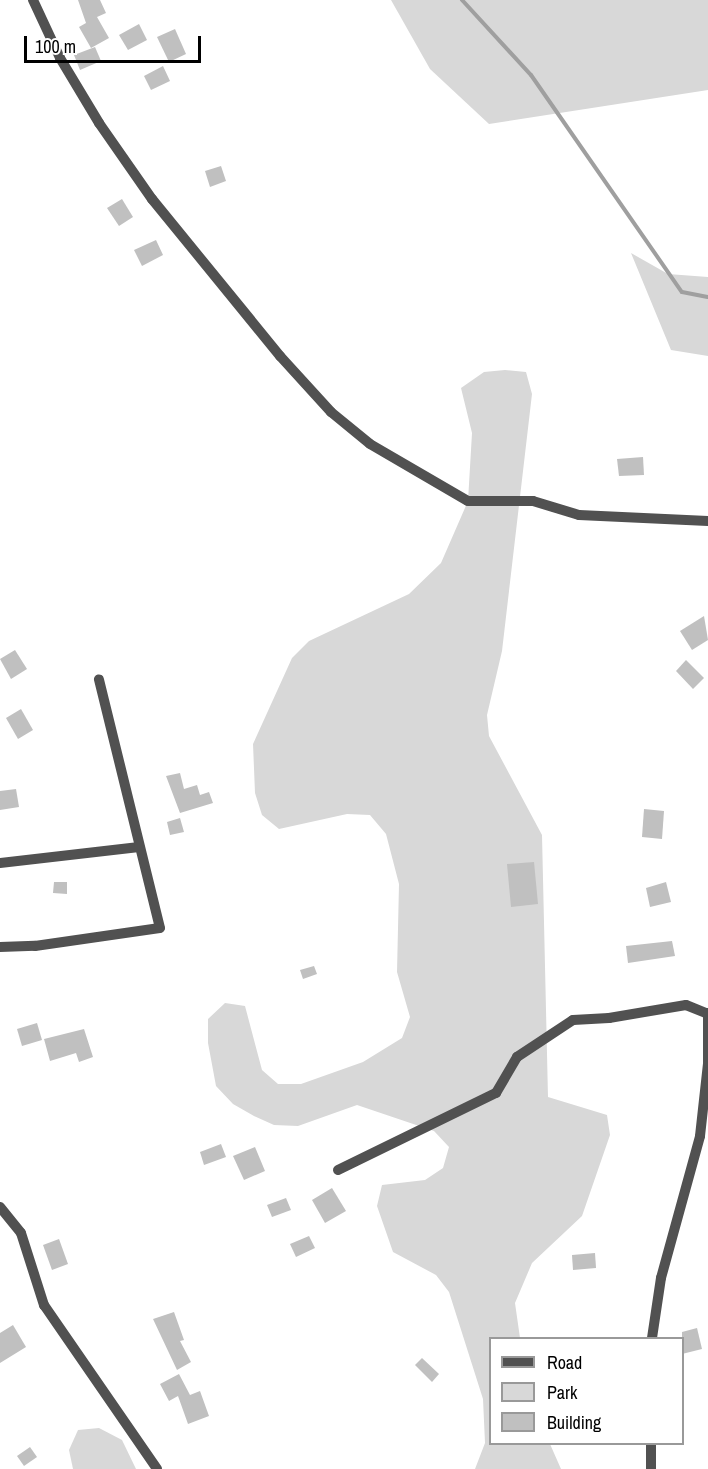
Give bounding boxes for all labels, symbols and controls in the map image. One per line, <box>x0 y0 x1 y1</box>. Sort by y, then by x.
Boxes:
scale bar <box>27 24 204 62</box>
text: 100 m <box>35 34 76 59</box>
legend <box>489 1337 684 1445</box>
text: Road <box>547 1350 582 1375</box>
text: Park <box>547 1380 577 1405</box>
text: Building <box>547 1410 601 1435</box>

